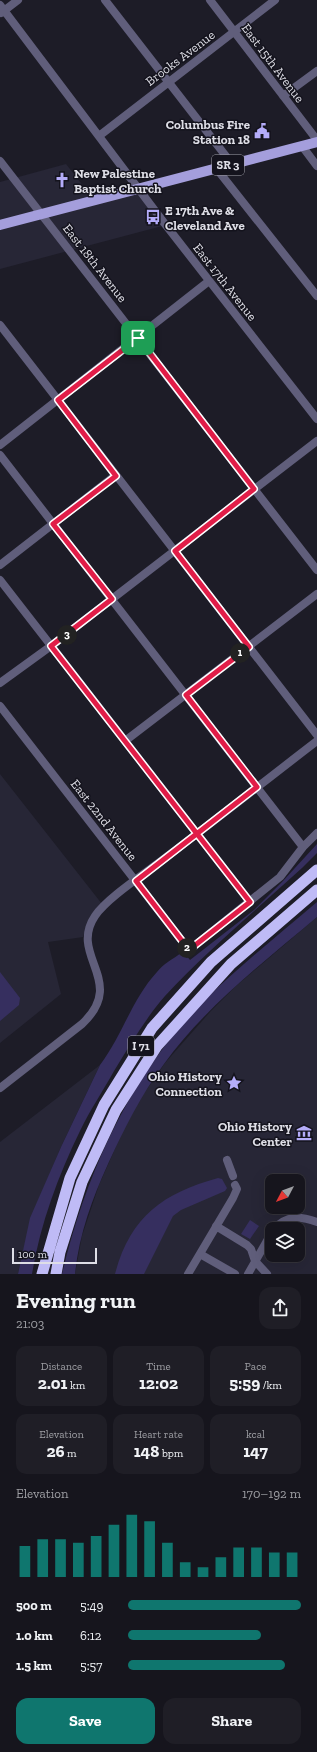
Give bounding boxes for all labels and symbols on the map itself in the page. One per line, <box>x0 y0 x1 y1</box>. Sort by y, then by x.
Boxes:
street label: East 15th Avenue <box>238 21 308 105</box>
street label: Brooks Avenue <box>142 27 218 89</box>
place label: Columbus Fire Station 18 <box>166 117 251 147</box>
public building icon: Columbus Fire Station 18 <box>253 122 271 140</box>
road number: SR 3 <box>212 155 244 175</box>
place label: New Palestine Baptist Church <box>74 166 162 196</box>
church icon: New Palestine Baptist Church <box>53 171 71 189</box>
place label: E 17th Ave & Cleveland Ave <box>165 203 245 233</box>
bus stop icon: E 17th Ave & Cleveland Ave <box>144 208 162 226</box>
street label: East 18th Avenue <box>60 221 130 305</box>
street label: East 17th Avenue <box>190 240 260 324</box>
pin <box>121 321 155 355</box>
pin: 3 <box>57 625 77 645</box>
pin: 1 <box>230 643 250 663</box>
street label: East 22nd Avenue <box>68 776 140 864</box>
pin: 2 <box>177 938 197 958</box>
road number: I 71 <box>128 1036 154 1056</box>
place label: Ohio History Connection <box>148 1069 222 1099</box>
place icon: Ohio History Connection <box>225 1074 243 1092</box>
place label: Ohio History Center <box>218 1119 292 1149</box>
museum icon: Ohio History Center <box>295 1124 313 1142</box>
north arrow <box>265 1174 305 1214</box>
scale bar <box>12 1246 97 1265</box>

